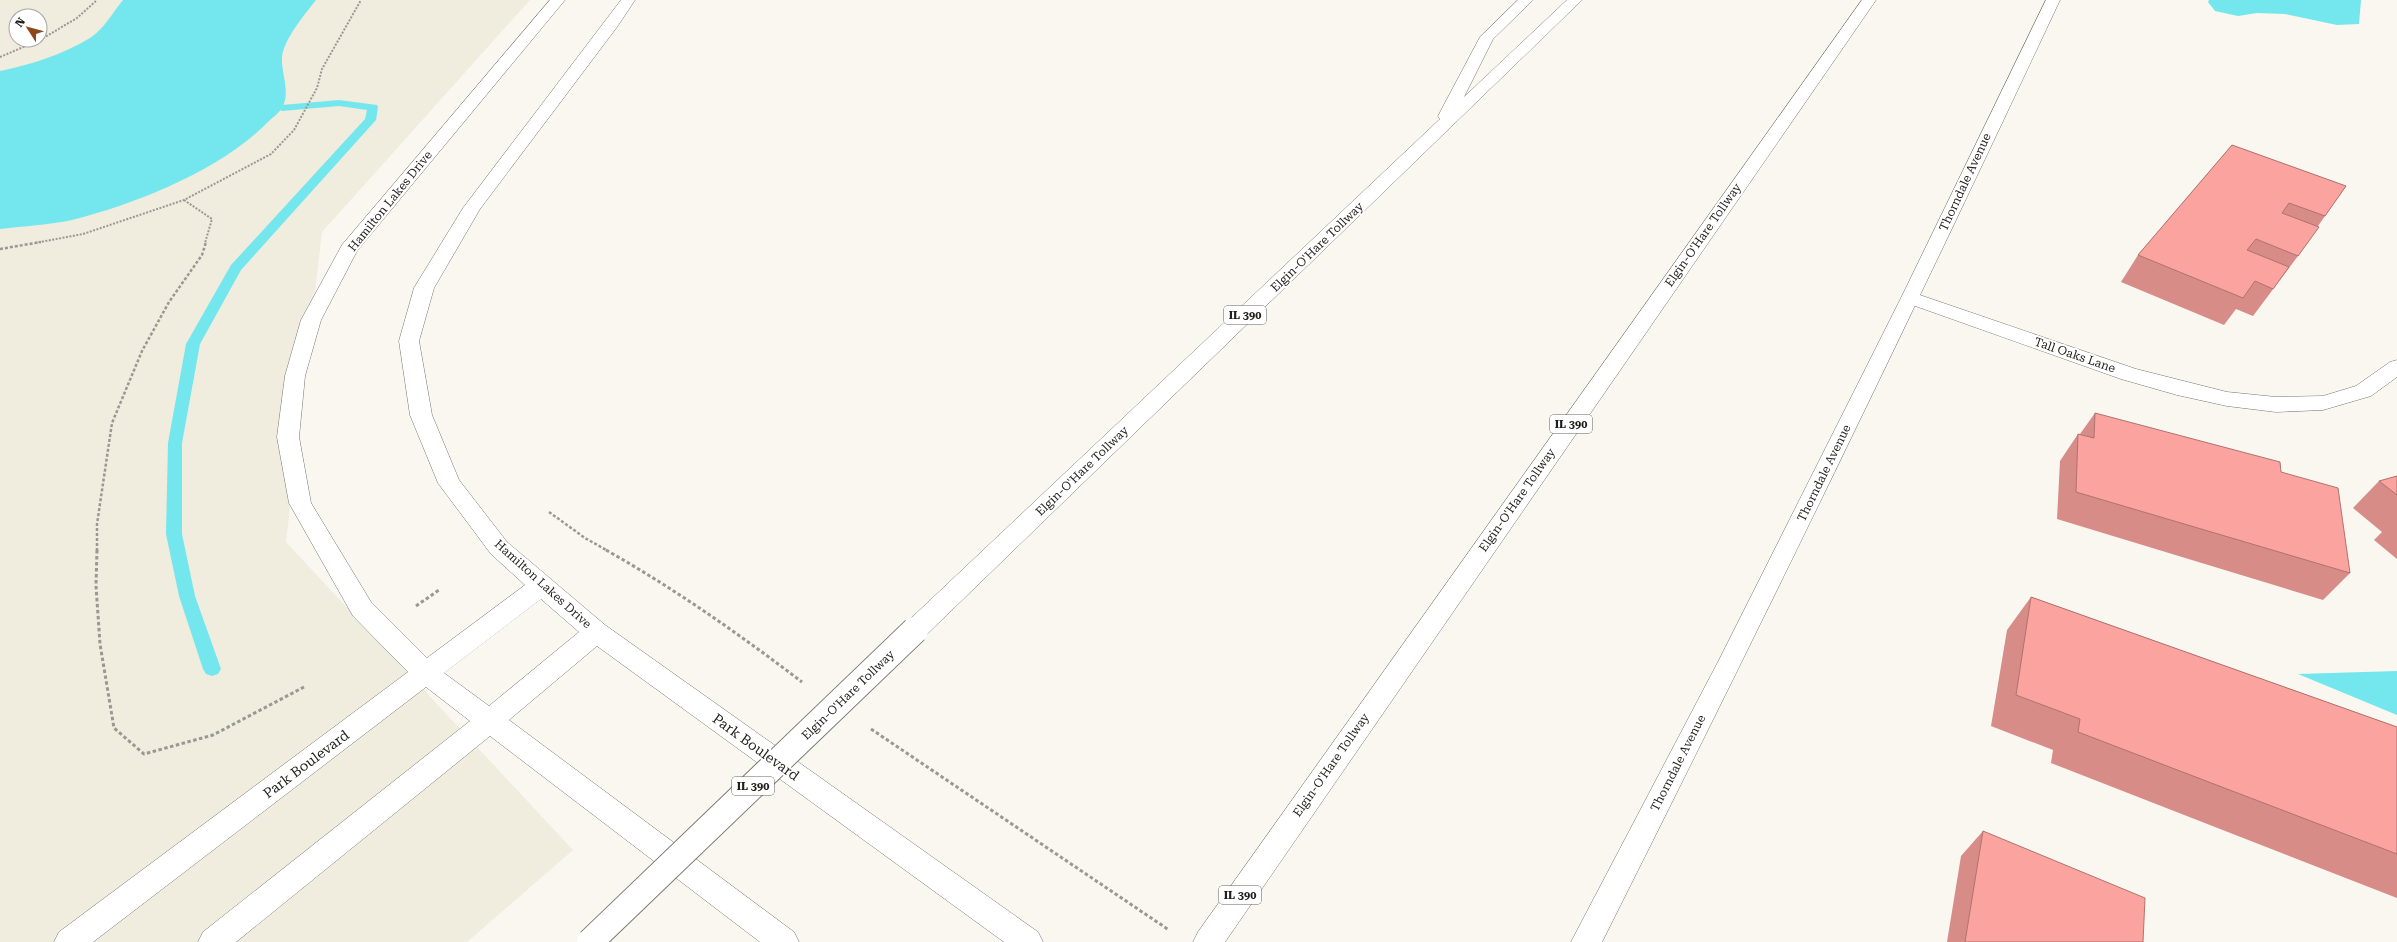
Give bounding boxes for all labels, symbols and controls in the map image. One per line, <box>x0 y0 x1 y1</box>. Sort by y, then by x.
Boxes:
north arrow <box>8 8 48 48</box>
text: N <box>13 15 28 30</box>
street label: Thorndale Avenue <box>1936 130 1994 233</box>
street label: Hamilton Lakes Drive <box>345 148 435 254</box>
street label: Elgin-O'Hare Tollway <box>1662 180 1745 289</box>
street label: Elgin-O'Hare Tollway <box>1268 199 1367 295</box>
road number: IL 390 <box>1224 306 1266 324</box>
street label: Tall Oaks Lane <box>2033 335 2118 376</box>
road number: IL 390 <box>1550 415 1592 433</box>
street label: Thorndale Avenue <box>1794 422 1854 524</box>
street label: Elgin-O'Hare Tollway <box>1033 423 1132 519</box>
street label: Elgin-O'Hare Tollway <box>1476 445 1559 554</box>
street label: Hamilton Lakes Drive <box>492 537 595 631</box>
street label: Elgin-O'Hare Tollway <box>799 647 898 743</box>
street label: Park Boulevard <box>710 710 802 784</box>
street label: Elgin-O'Hare Tollway <box>1290 710 1373 819</box>
street label: Thorndale Avenue <box>1648 712 1709 814</box>
street label: Park Boulevard <box>260 727 352 801</box>
road number: IL 390 <box>732 777 774 795</box>
road number: IL 390 <box>1219 886 1261 904</box>

